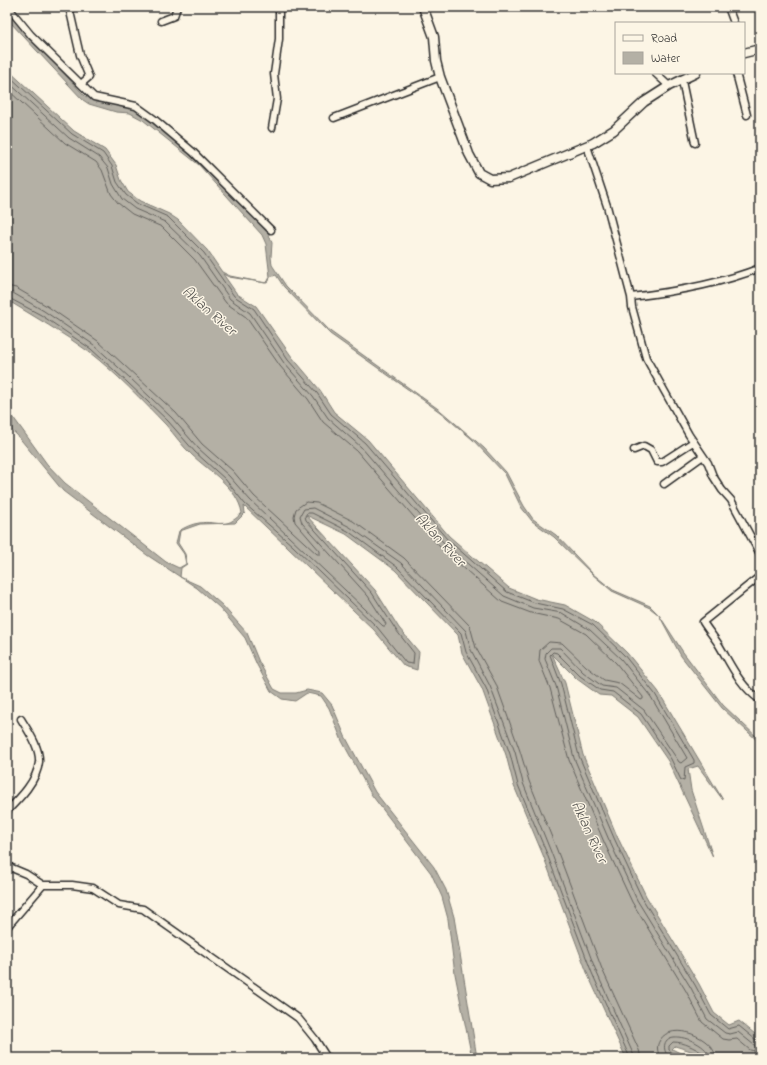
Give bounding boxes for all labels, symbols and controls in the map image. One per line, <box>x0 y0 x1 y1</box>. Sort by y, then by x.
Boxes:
legend <box>615 22 745 74</box>
text: Road <box>651 30 677 48</box>
text: Water <box>651 50 680 68</box>
water label: Aklan River <box>177 281 243 343</box>
water label: Aklan River <box>409 508 472 573</box>
water label: Aklan River <box>565 797 614 869</box>

